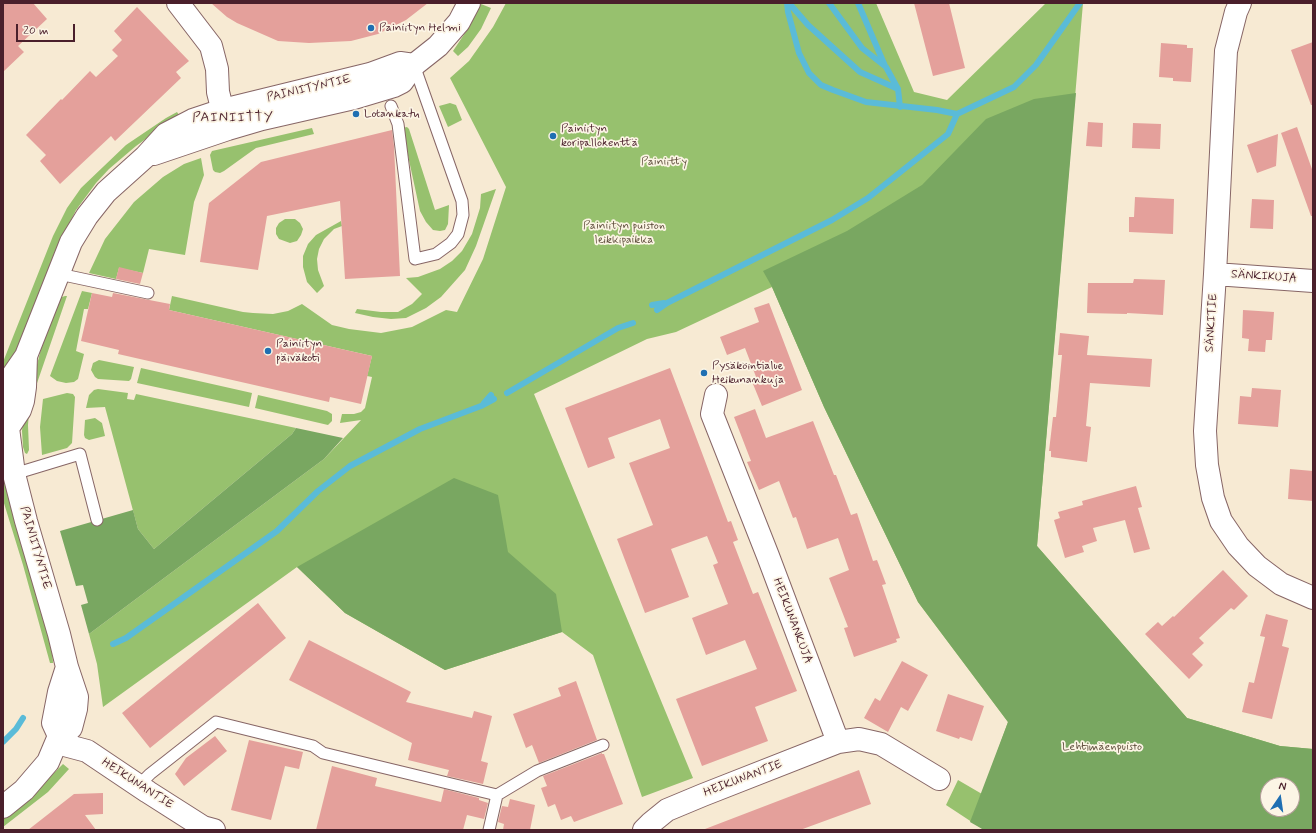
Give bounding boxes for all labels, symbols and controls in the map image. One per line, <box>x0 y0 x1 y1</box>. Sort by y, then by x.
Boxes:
scale bar <box>18 16 77 42</box>
place label: Painiityn Helmi <box>379 21 461 35</box>
text: 20 m <box>23 23 49 39</box>
marker: Painiityn Helmi <box>366 23 376 33</box>
street label: PAINIITYNTIE <box>266 72 352 106</box>
place label: Lotankatu <box>364 107 419 121</box>
marker: Lotankatu <box>351 109 361 119</box>
district label: PAINIITTY <box>193 110 273 126</box>
place label: Painiityn koripallokenttä <box>561 122 638 150</box>
marker: Painiityn koripallokenttä <box>548 131 558 141</box>
park label: Painiitty <box>641 155 687 169</box>
park label: Painiityn puiston leikkipaikka <box>583 219 665 247</box>
street label: SÄNKIKUJA <box>1230 268 1298 286</box>
street label: SÄNKITIE <box>1203 293 1221 353</box>
place label: Painiityn päiväkoti <box>276 337 322 365</box>
marker: Painiityn päiväkoti <box>263 346 273 356</box>
place label: Pysäköintialue Heikunankuja <box>712 359 784 387</box>
marker: Pysäköintialue Heikunankuja <box>699 368 709 378</box>
street label: PAINIITYNTIE <box>16 505 54 591</box>
street label: HEIKUNANKUJA <box>769 576 815 666</box>
park label: Lehtimäenpuisto <box>1062 740 1142 754</box>
street label: HEIKUNANTIE <box>98 755 176 813</box>
street label: HEIKUNANTIE <box>702 757 784 801</box>
north arrow <box>1260 777 1300 817</box>
text: N <box>1277 779 1288 794</box>

